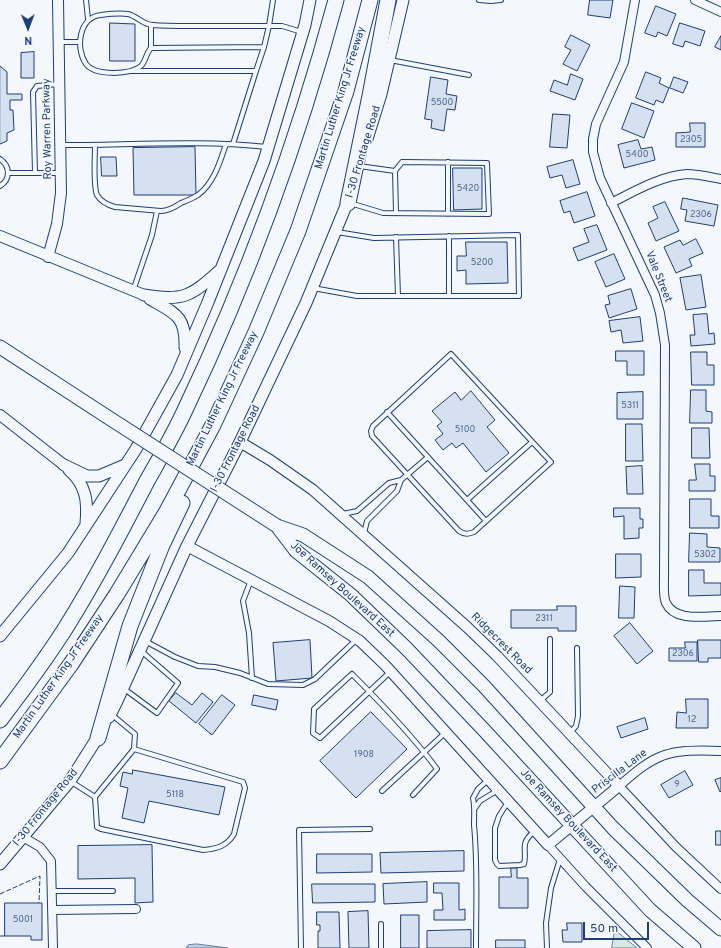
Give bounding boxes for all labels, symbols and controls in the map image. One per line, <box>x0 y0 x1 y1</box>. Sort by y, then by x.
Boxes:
north arrow <box>8 8 48 48</box>
street label: Martin Luther King Jr Freeway <box>313 25 369 171</box>
text: N <box>24 33 32 47</box>
street label: Roy Warren Parkway <box>41 78 55 180</box>
house number: 5500 <box>431 98 453 108</box>
street label: I-30 Frontage Road <box>344 104 384 200</box>
house number: 2305 <box>680 135 702 145</box>
house number: 5400 <box>626 150 648 160</box>
house number: 5420 <box>457 184 479 194</box>
house number: 2306 <box>690 210 712 220</box>
street label: Vale Street <box>642 250 674 304</box>
house number: 5200 <box>471 258 493 268</box>
street label: Martin Luther King Jr Freeway <box>184 329 262 469</box>
house number: 5311 <box>621 401 639 411</box>
street label: I-30 Frontage Road <box>208 403 264 495</box>
house number: 5100 <box>455 425 475 435</box>
street label: Joe Ramsey Boulevard East <box>287 539 397 641</box>
house number: 5302 <box>694 550 716 560</box>
street label: Ridgecrest Road <box>468 611 534 677</box>
street label: Martin Luther King Jr Freeway <box>11 612 107 742</box>
house number: 2311 <box>535 614 553 624</box>
house number: 2306 <box>672 649 694 659</box>
house number: 12 <box>688 715 696 725</box>
street label: Priscilla Lane <box>590 747 650 797</box>
house number: 1908 <box>354 750 374 760</box>
street label: I-30 Frontage Road <box>11 767 81 849</box>
street label: Joe Ramsey Boulevard East <box>517 767 619 875</box>
house number: 9 <box>674 780 680 790</box>
house number: 5118 <box>166 790 184 800</box>
scale bar <box>585 914 651 940</box>
house number: 5001 <box>13 915 33 925</box>
text: 50 m <box>590 921 618 937</box>

